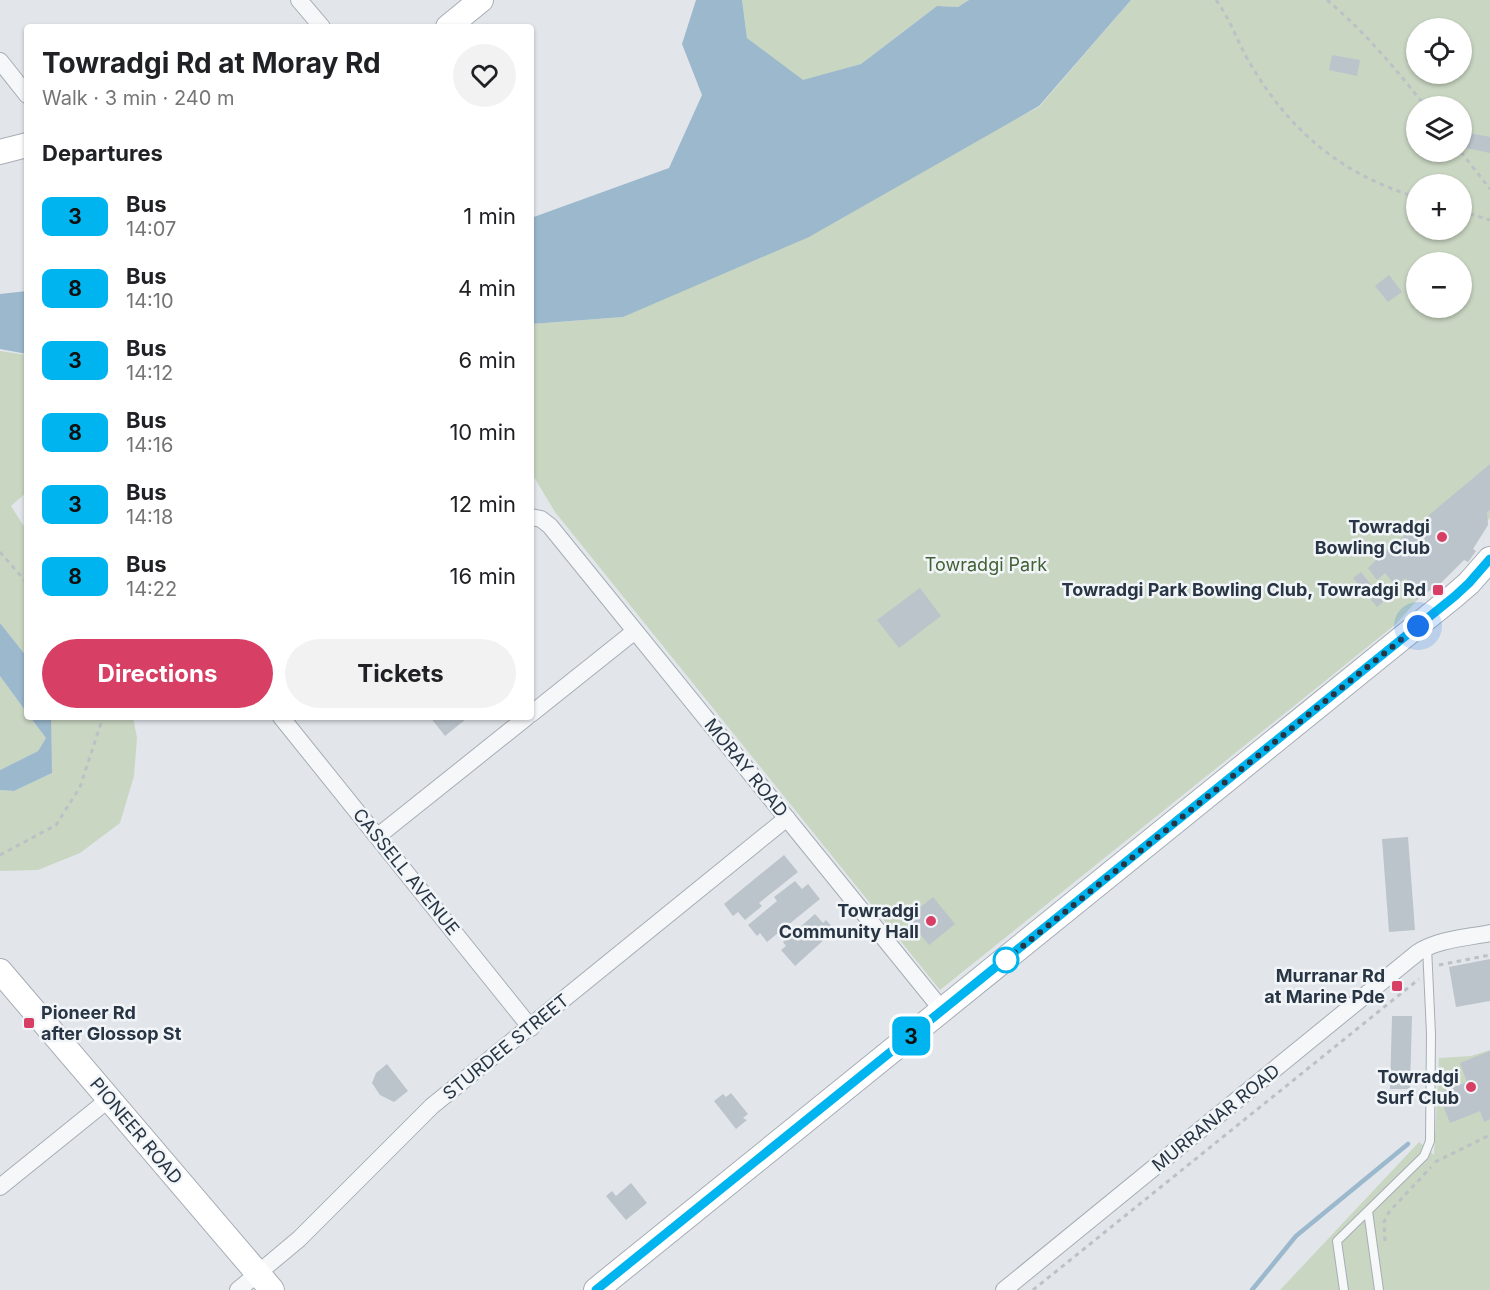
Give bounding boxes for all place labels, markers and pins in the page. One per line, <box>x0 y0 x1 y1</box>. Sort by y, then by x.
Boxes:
place label: Towradgi Bowling Club <box>1315 516 1430 558</box>
marker: Towradgi Bowling Club <box>1435 530 1449 544</box>
place label: Towradgi Park Bowling Club, Towradgi Rd <box>1062 579 1426 600</box>
marker: Towradgi Park Bowling Club, Towradgi Rd <box>1431 583 1445 597</box>
place label: Towradgi Community Hall <box>779 900 919 942</box>
marker: Towradgi Community Hall <box>924 914 938 928</box>
unlabelled marker <box>993 947 1019 973</box>
place label: Murranar Rd at Marine Pde <box>1264 965 1385 1007</box>
marker: Murranar Rd at Marine Pde <box>1390 979 1404 993</box>
place label: Pioneer Rd after Glossop St <box>41 1002 182 1044</box>
marker: Pioneer Rd after Glossop St <box>22 1016 36 1030</box>
place label: Towradgi Surf Club <box>1376 1066 1459 1108</box>
marker: Towradgi Surf Club <box>1464 1080 1478 1094</box>

